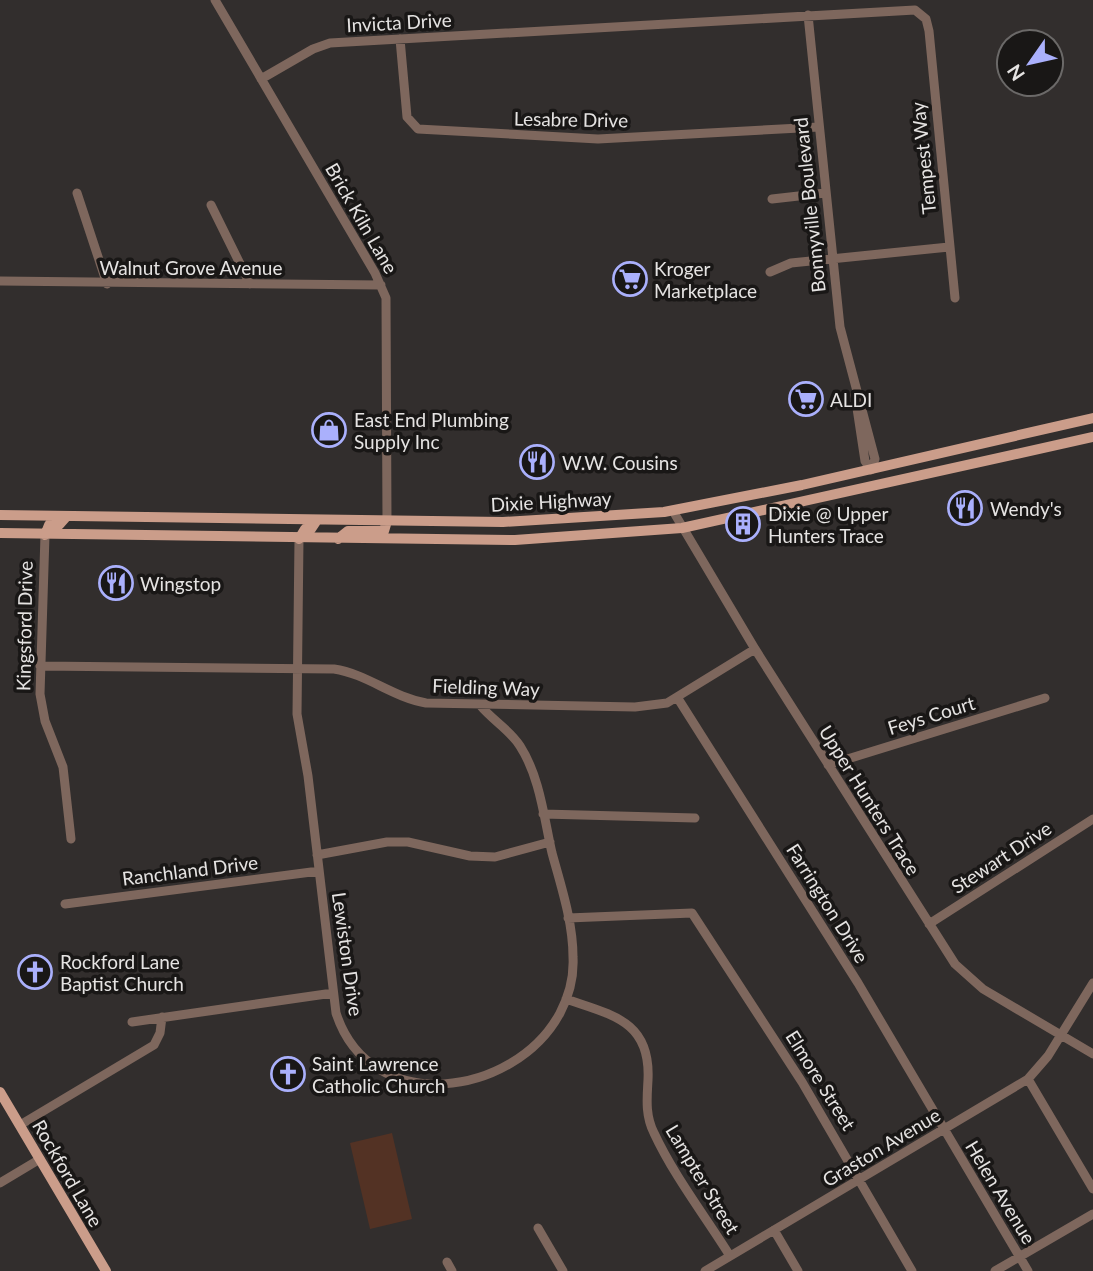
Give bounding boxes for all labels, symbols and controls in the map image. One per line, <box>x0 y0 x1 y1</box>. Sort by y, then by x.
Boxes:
street label: Invicta Drive <box>346 8 452 36</box>
north arrow <box>995 28 1065 98</box>
text: N <box>1002 60 1029 85</box>
street label: Tempest Way <box>906 101 940 215</box>
street label: Lesabre Drive <box>514 107 628 131</box>
street label: Bonnyville Boulevard <box>788 116 830 294</box>
street label: Brick Kiln Lane <box>321 159 403 277</box>
street label: Walnut Grove Avenue <box>100 256 282 279</box>
place label: Kroger Marketplace <box>654 257 757 302</box>
supermarket icon: Kroger Marketplace <box>611 260 649 298</box>
supermarket icon: ALDI <box>787 380 825 418</box>
place label: ALDI <box>830 388 872 411</box>
place label: East End Plumbing Supply Inc <box>354 408 509 453</box>
shop icon: East End Plumbing Supply Inc <box>310 411 348 449</box>
restaurant icon: W.W. Cousins <box>518 443 556 481</box>
place label: W.W. Cousins <box>562 451 678 474</box>
street label: Dixie Highway <box>490 486 612 516</box>
restaurant icon: Wendy's <box>946 489 984 527</box>
place label: Wendy's <box>990 497 1062 520</box>
place label: Dixie @ Upper Hunters Trace <box>768 502 889 547</box>
building icon: Dixie @ Upper Hunters Trace <box>724 505 762 543</box>
street label: Kingsford Drive <box>11 561 37 691</box>
restaurant icon: Wingstop <box>97 564 135 602</box>
place label: Wingstop <box>140 572 221 595</box>
street label: Fielding Way <box>432 674 540 700</box>
street label: Feys Court <box>885 691 978 739</box>
street label: Upper Hunters Trace <box>815 721 925 879</box>
street label: Stewart Drive <box>947 816 1055 898</box>
street label: Farrington Drive <box>782 839 874 967</box>
street label: Ranchland Drive <box>121 850 259 890</box>
street label: Lewiston Drive <box>328 891 368 1017</box>
place label: Rockford Lane Baptist Church <box>60 950 184 995</box>
church icon: Rockford Lane Baptist Church <box>16 953 54 991</box>
street label: Elmore Street <box>781 1026 861 1134</box>
place label: Saint Lawrence Catholic Church <box>312 1052 445 1097</box>
church icon: Saint Lawrence Catholic Church <box>269 1055 307 1093</box>
street label: Graston Avenue <box>818 1103 944 1191</box>
street label: Rockford Lane <box>28 1115 108 1231</box>
street label: Lampter Street <box>661 1120 745 1238</box>
street label: Helen Avenue <box>961 1136 1041 1248</box>

